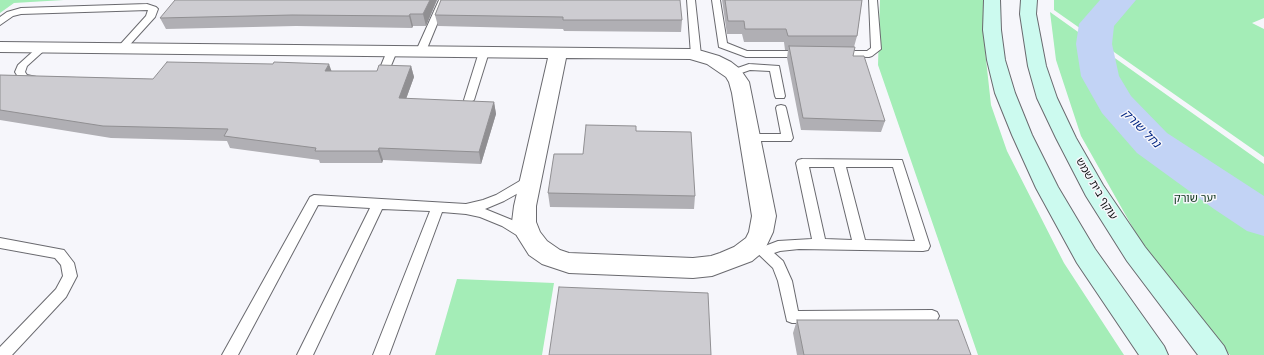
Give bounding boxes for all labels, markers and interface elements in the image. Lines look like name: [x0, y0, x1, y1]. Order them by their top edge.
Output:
water label: נחל שורק: [1119, 107, 1163, 151]
street label: עוקף בית שמש: [1072, 156, 1120, 222]
park label: יער שורק: [1174, 192, 1216, 206]

